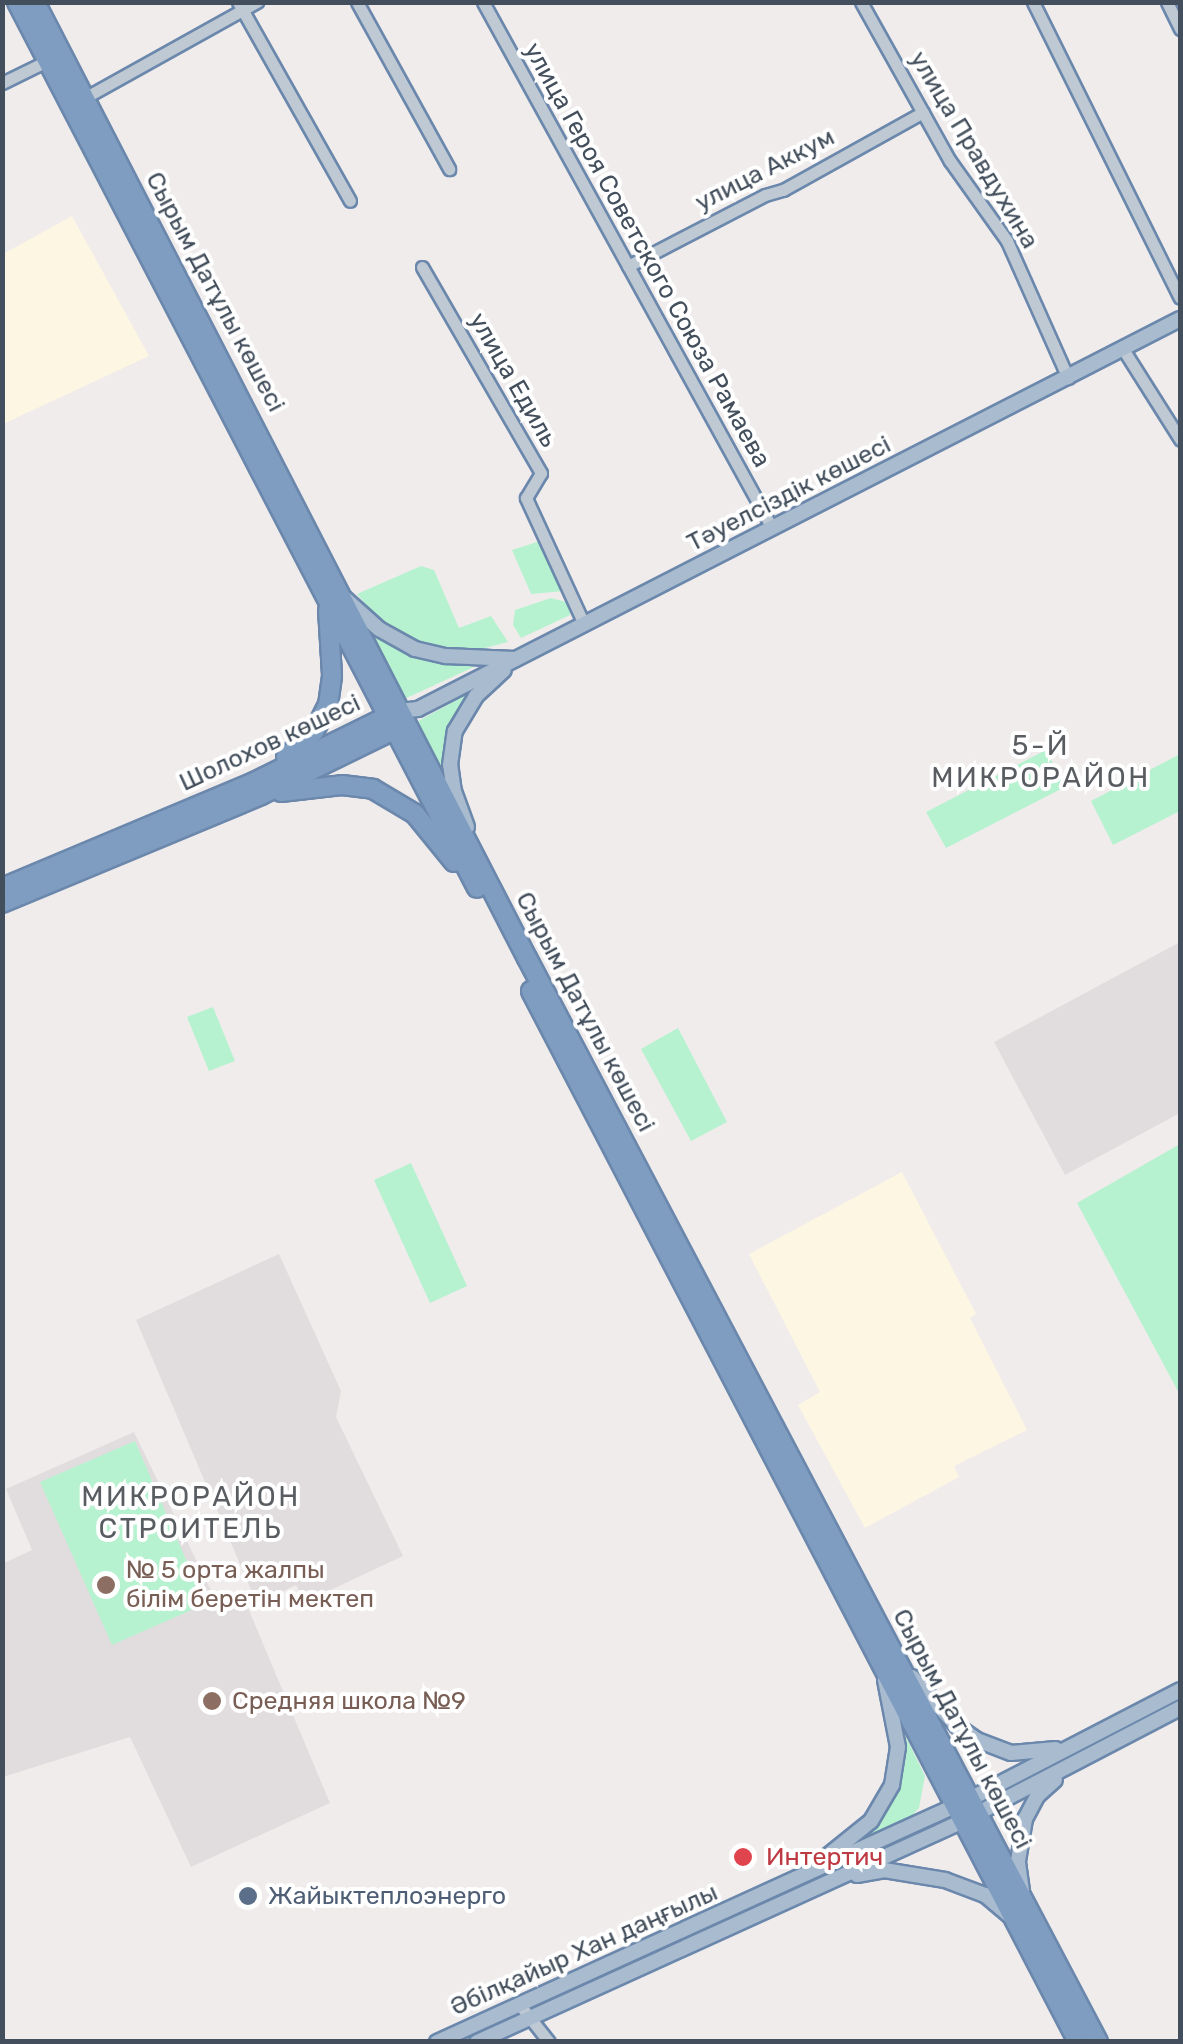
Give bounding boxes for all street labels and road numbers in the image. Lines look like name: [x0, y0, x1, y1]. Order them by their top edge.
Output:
street label: улица Героя Советского Союза Рамаева: [517, 37, 777, 473]
street label: улица Правдухина: [903, 46, 1045, 254]
street label: улица Аккум: [690, 122, 840, 218]
street label: Сырым Датұлы көшесі: [139, 167, 291, 417]
street label: улица Едиль: [462, 307, 564, 453]
street label: Тәуелсіздік көшесі: [682, 430, 896, 558]
street label: Шолохов көшесі: [175, 688, 365, 798]
street label: Сырым Датұлы көшесі: [509, 887, 661, 1137]
street label: Сырым Датұлы көшесі: [886, 1604, 1038, 1854]
street label: Әбілқайыр Хан даңғылы: [446, 1877, 722, 2023]

